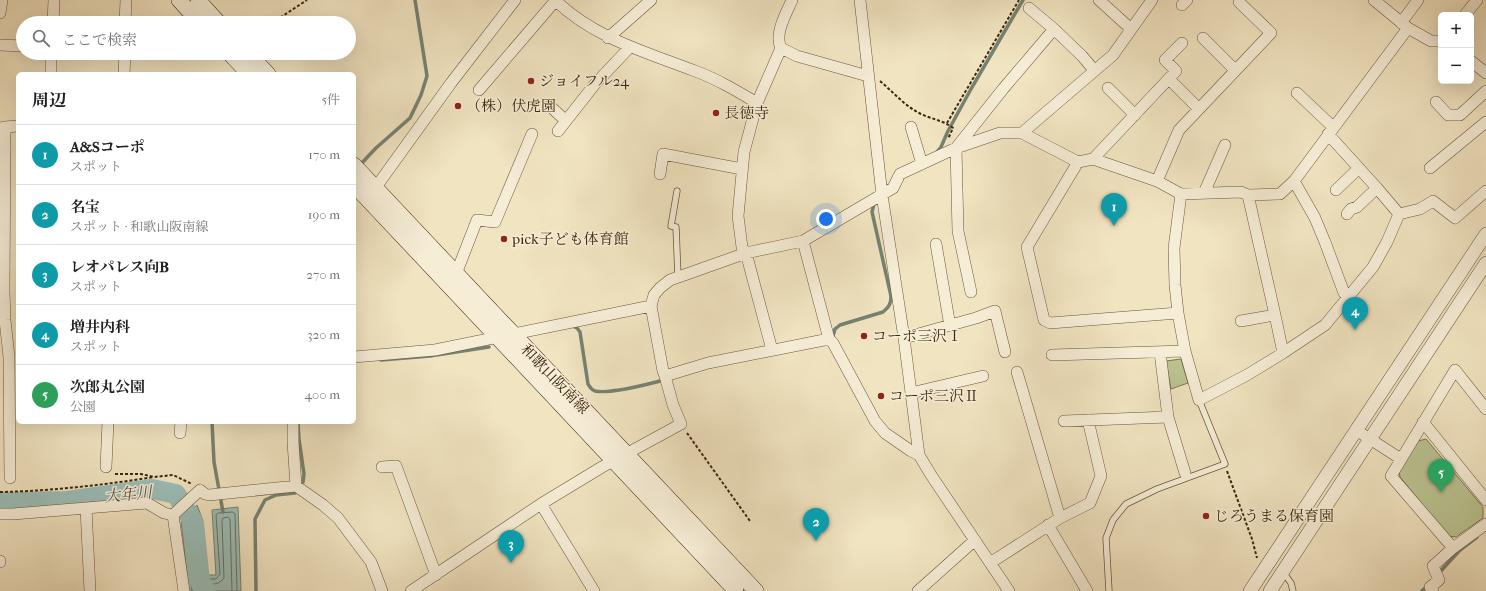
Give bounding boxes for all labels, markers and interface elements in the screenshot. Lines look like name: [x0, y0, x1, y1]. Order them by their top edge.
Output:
map controls: [1438, 12, 1474, 84]
button: +: [1438, 12, 1474, 48]
search box: [16, 16, 356, 60]
icon: search: [30, 27, 52, 49]
text: ここで検索: [62, 31, 137, 49]
button: −: [1438, 48, 1474, 84]
place label: ジョイフル24: [539, 72, 630, 90]
marker: ジョイフル24: [526, 76, 536, 86]
text: 周辺: [32, 90, 66, 110]
text: 5件: [321, 92, 340, 107]
place label: （株）伏虎園: [466, 97, 556, 115]
marker: （株）伏虎園: [453, 101, 463, 111]
place label: 長徳寺: [724, 104, 769, 122]
marker: 長徳寺: [711, 108, 721, 118]
text: A&Sコーポ: [70, 138, 145, 156]
text: 1: [43, 147, 47, 162]
text: 170 m: [308, 147, 340, 162]
text: スポット: [70, 159, 122, 174]
pin: 1: [1101, 193, 1127, 226]
text: 名宝: [70, 198, 100, 216]
text: 2: [42, 207, 48, 222]
text: 190 m: [308, 207, 340, 222]
your location: [816, 209, 836, 229]
text: スポット · 和歌山阪南線: [70, 219, 208, 234]
place label: pick子ども体育館: [511, 230, 629, 248]
marker: pick子ども体育館: [499, 234, 509, 244]
text: レオパレス向B: [70, 258, 169, 276]
text: 3: [42, 267, 48, 282]
text: 270 m: [306, 267, 340, 282]
text: スポット: [70, 279, 122, 294]
pin: 4: [1342, 297, 1368, 330]
text: 増井内科: [70, 318, 130, 336]
text: 4: [41, 327, 49, 342]
text: 320 m: [307, 327, 340, 342]
place label: コーポ三沢Ⅰ: [872, 327, 962, 345]
marker: コーポ三沢Ⅰ: [859, 331, 869, 341]
text: スポット: [70, 339, 122, 354]
street label: 和歌山阪南線: [517, 340, 593, 418]
text: 次郎丸公園: [70, 378, 145, 396]
text: 5: [42, 387, 48, 402]
text: 400 m: [304, 387, 340, 402]
place label: コーポ三沢Ⅱ: [889, 387, 979, 405]
marker: コーポ三沢Ⅱ: [876, 391, 886, 401]
text: 公園: [70, 399, 96, 414]
pin: 5: [1428, 459, 1454, 492]
water label: 大年川: [103, 482, 155, 506]
place label: じろうまる保育園: [1214, 507, 1334, 525]
pin: 2: [803, 508, 829, 541]
marker: じろうまる保育園: [1201, 511, 1211, 521]
pin: 3: [498, 530, 524, 563]

